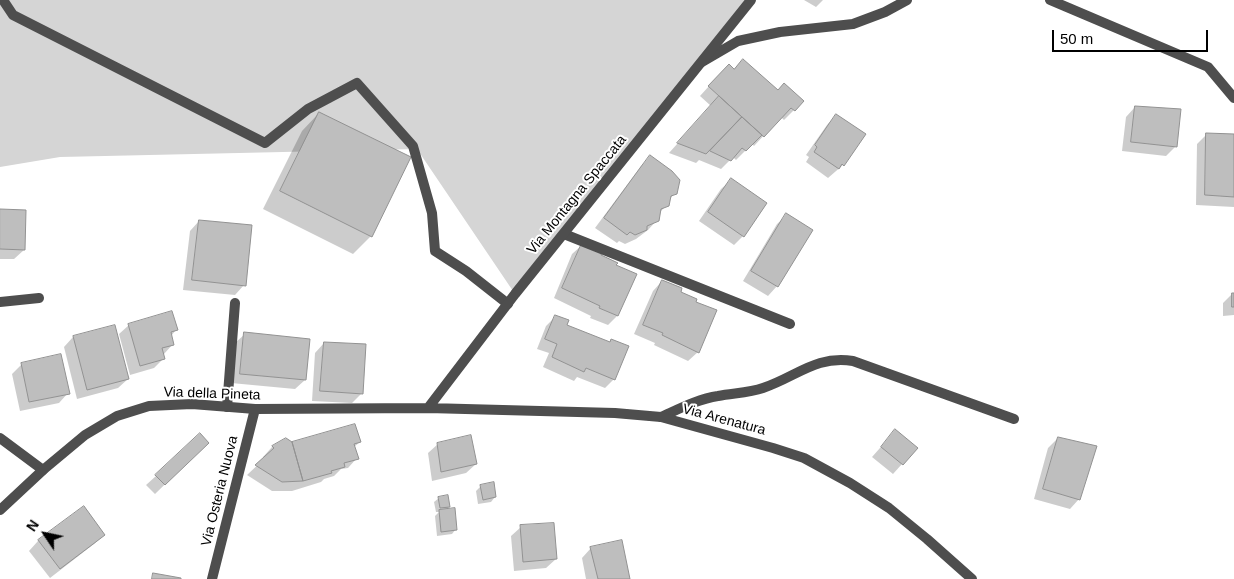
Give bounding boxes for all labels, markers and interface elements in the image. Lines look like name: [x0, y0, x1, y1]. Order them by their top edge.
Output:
scale bar: [1054, 20, 1210, 52]
text: 50 m: [1060, 30, 1093, 47]
street label: Via Montagna Spaccata: [524, 132, 630, 258]
street label: Via della Pineta: [163, 384, 261, 404]
street label: Via Arenatura: [681, 401, 767, 439]
street label: Via Osteria Nuova: [198, 434, 242, 548]
north arrow: [20, 509, 70, 559]
text: N: [23, 517, 42, 534]

